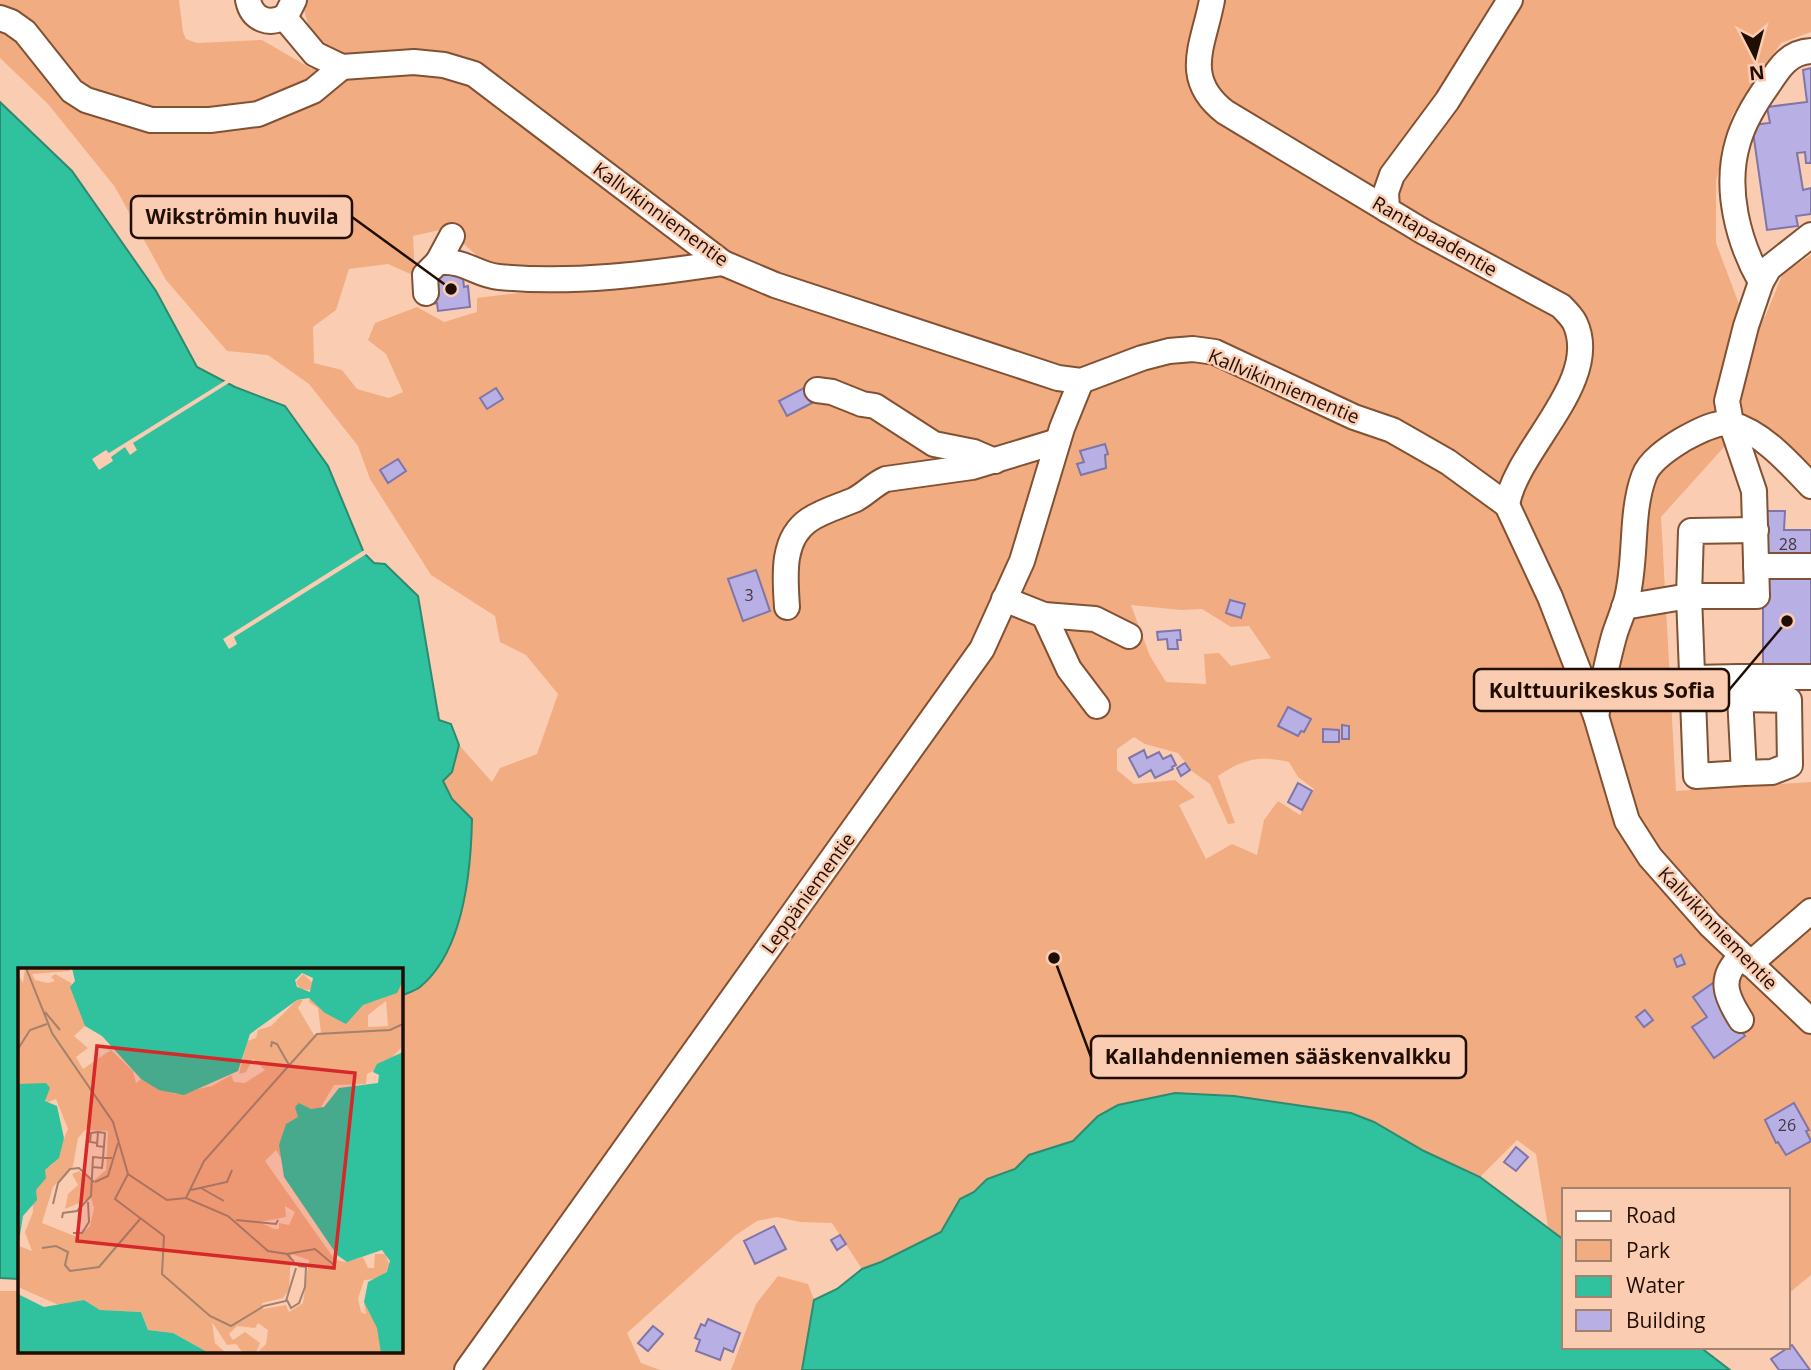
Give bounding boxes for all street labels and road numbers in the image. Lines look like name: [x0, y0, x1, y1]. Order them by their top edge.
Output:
street label: Kallvikinniementie: [588, 156, 734, 272]
street label: Rantapaadentie: [1368, 190, 1502, 282]
street label: Kallvikinniementie: [1204, 342, 1364, 430]
street label: Leppäniementie: [755, 827, 861, 959]
street label: Kallvikinniementie: [1652, 861, 1784, 995]

